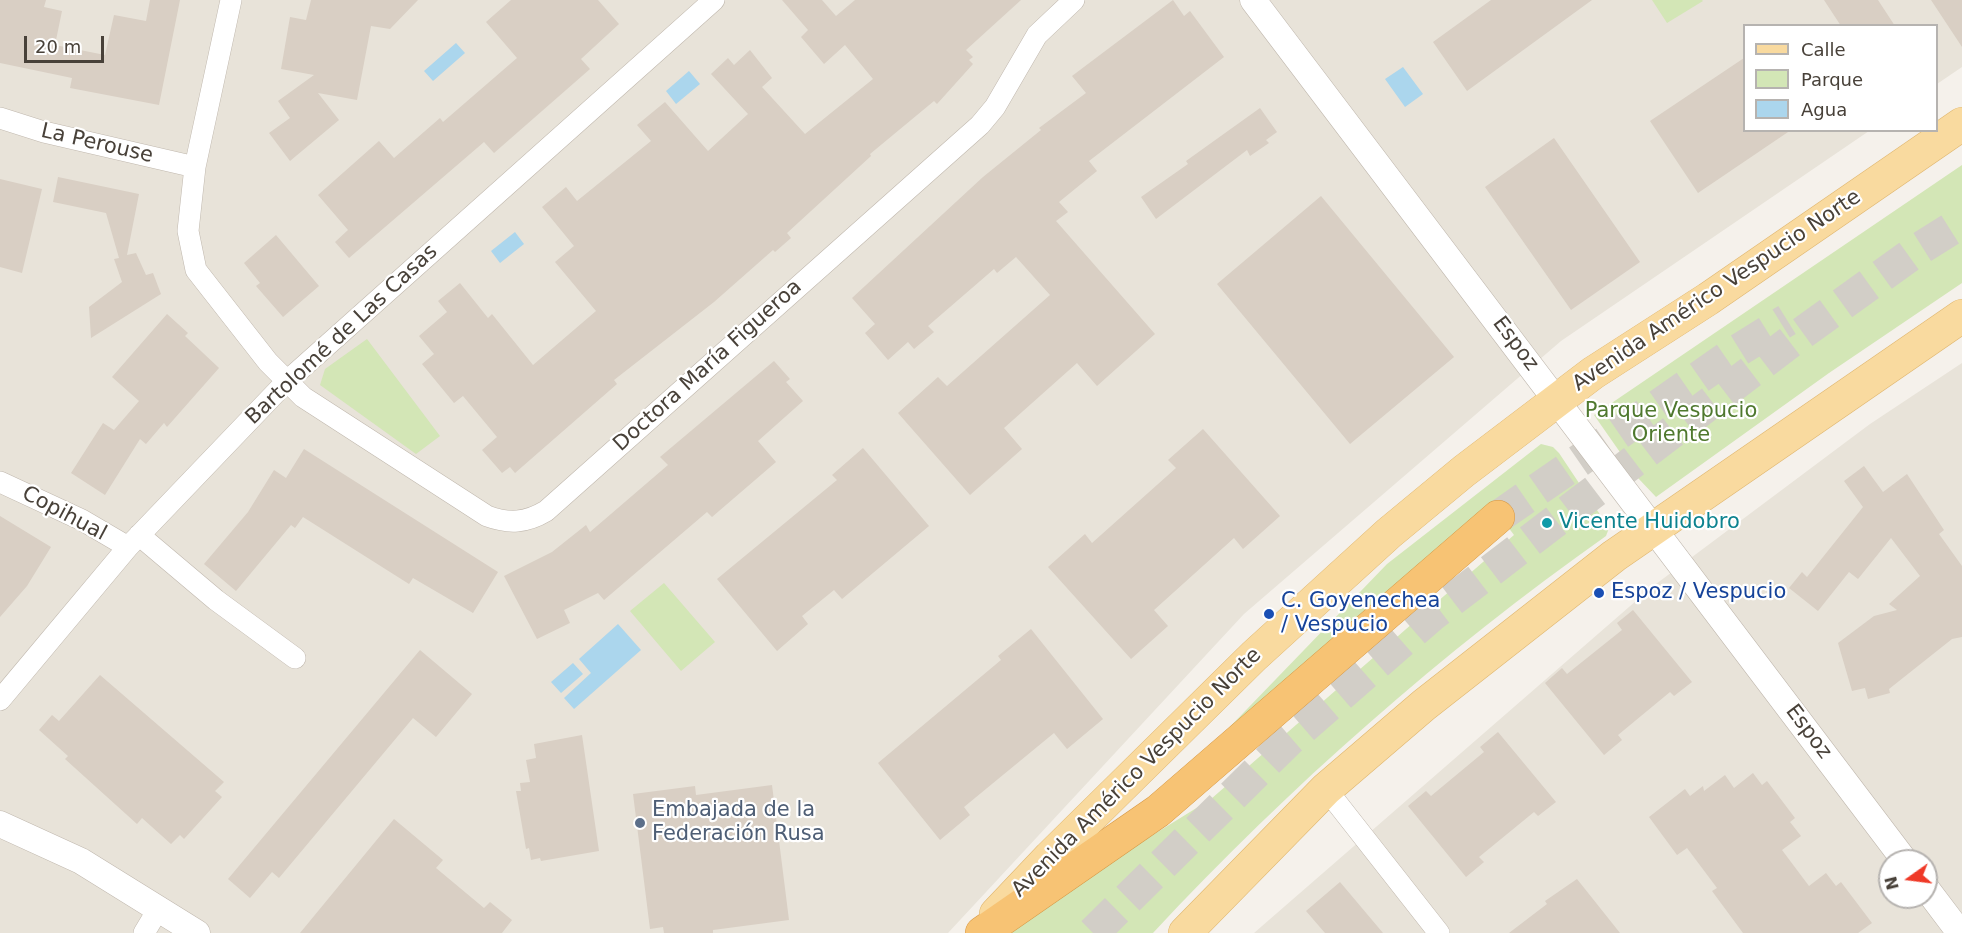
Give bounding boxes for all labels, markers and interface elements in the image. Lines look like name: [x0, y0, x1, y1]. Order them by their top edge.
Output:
scale bar: [27, 24, 106, 62]
legend: [1743, 24, 1938, 132]
text: 20 m: [35, 36, 81, 57]
text: Calle: [1801, 39, 1846, 60]
text: Parque: [1801, 69, 1863, 90]
text: Agua: [1801, 99, 1847, 120]
street label: La Perouse: [38, 119, 156, 169]
street label: Avenida Américo Vespucio Norte: [1568, 185, 1866, 397]
street label: Bartolomé de Las Casas: [241, 239, 443, 431]
street label: Doctora María Figueroa: [609, 275, 807, 457]
street label: Espoz: [1486, 312, 1544, 376]
park label: Parque Vespucio Oriente: [1585, 399, 1757, 449]
street label: Copihual: [17, 481, 111, 547]
place label: Vicente Huidobro: [1559, 510, 1740, 536]
marker: Vicente Huidobro: [1540, 516, 1554, 530]
place label: Espoz / Vespucio: [1611, 580, 1786, 606]
marker: Espoz / Vespucio: [1592, 586, 1606, 600]
place label: C. Goyenechea / Vespucio: [1281, 589, 1440, 639]
marker: C. Goyenechea / Vespucio: [1262, 607, 1276, 621]
street label: Avenida Américo Vespucio Norte: [1007, 643, 1267, 903]
street label: Espoz: [1779, 700, 1837, 764]
place label: Embajada de la Federación Rusa: [652, 798, 825, 848]
marker: Embajada de la Federación Rusa: [633, 816, 647, 830]
north arrow: [1878, 849, 1938, 909]
text: N: [1881, 874, 1903, 892]

